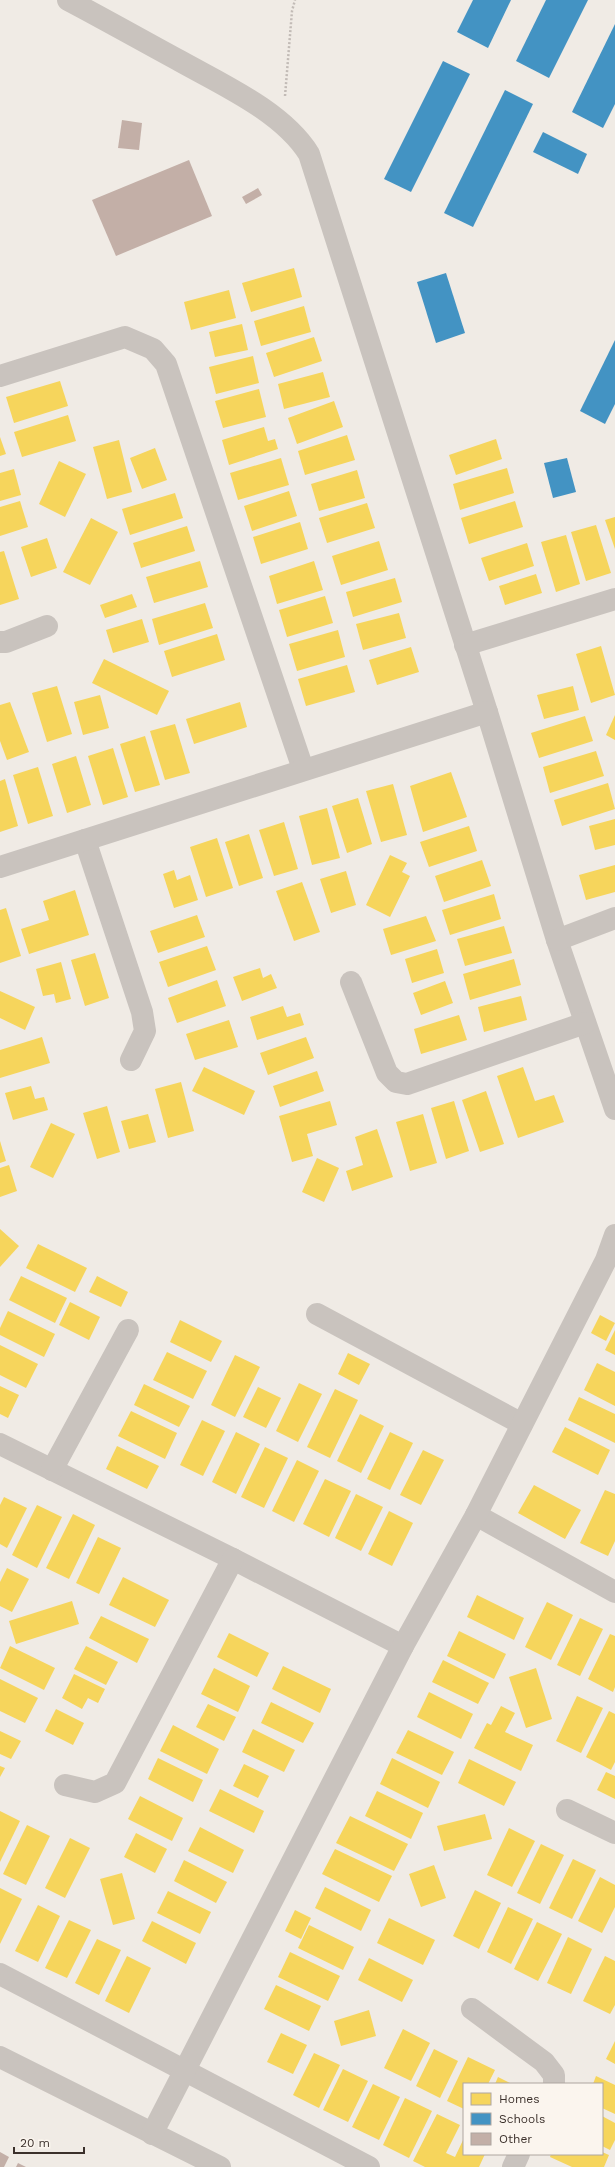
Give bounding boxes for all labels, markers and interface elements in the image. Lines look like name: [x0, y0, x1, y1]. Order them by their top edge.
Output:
legend: [463, 2083, 603, 2155]
text: Homes: [499, 2092, 540, 2106]
text: Schools: [499, 2112, 545, 2126]
scale bar: [14, 2129, 84, 2155]
text: Other: [499, 2132, 532, 2146]
text: 20 m: [20, 2136, 50, 2150]

